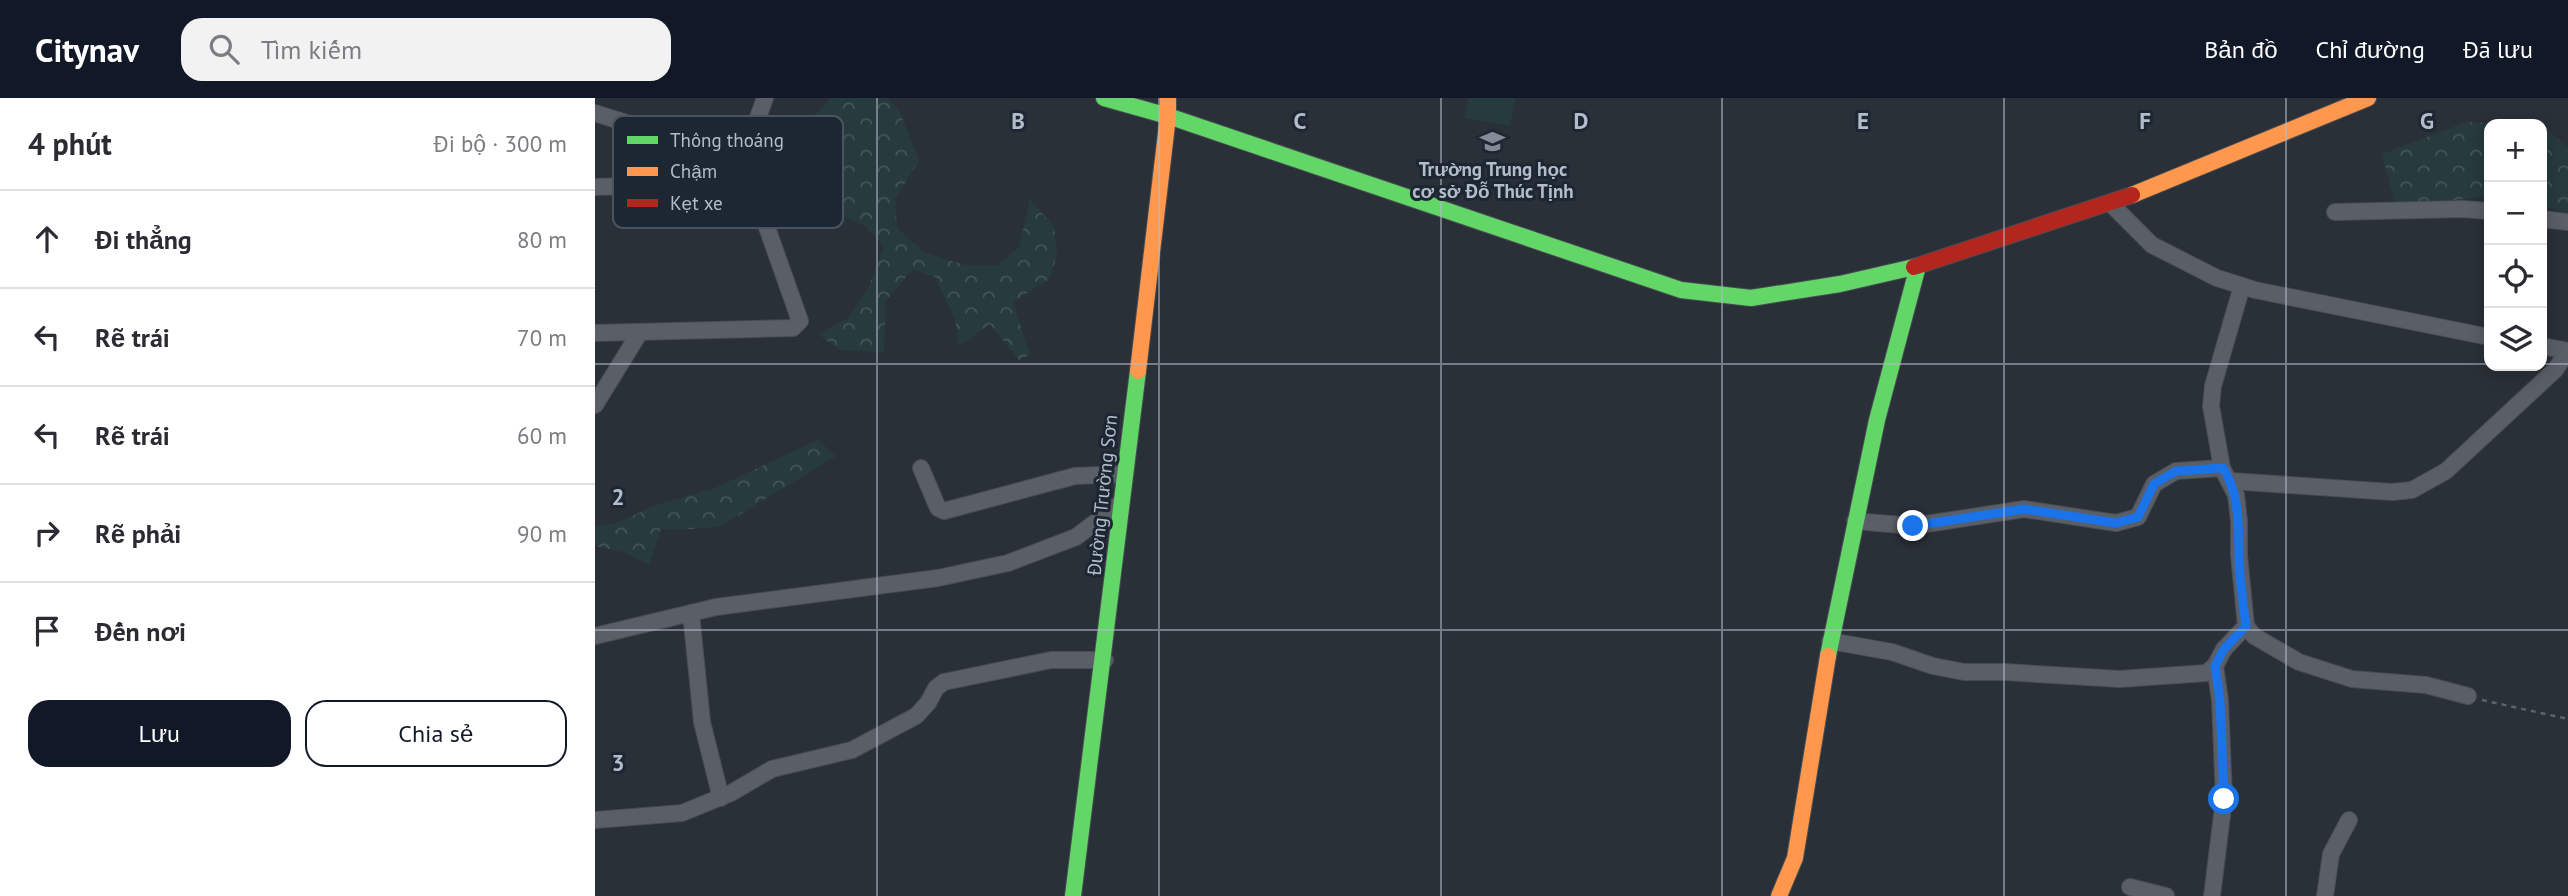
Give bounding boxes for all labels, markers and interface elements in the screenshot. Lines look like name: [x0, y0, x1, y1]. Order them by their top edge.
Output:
search box: [181, 18, 671, 81]
text: Citynav: [35, 28, 139, 71]
icon: search: [205, 30, 243, 68]
text: Tìm kiếm: [261, 33, 362, 66]
text: Bản đồ: [2204, 34, 2278, 65]
text: Chỉ đường: [2316, 34, 2425, 65]
text: Đã lưu: [2463, 34, 2533, 65]
text: B: [1011, 106, 1025, 135]
text: C: [1294, 106, 1307, 135]
text: D: [1574, 106, 1588, 135]
text: E: [1857, 106, 1869, 135]
text: F: [2139, 106, 2151, 135]
text: G: [2420, 106, 2434, 135]
legend: [613, 116, 843, 228]
map controls: [2484, 119, 2547, 371]
button: +: [2484, 119, 2547, 182]
text: 4 phút: [28, 124, 112, 163]
school or university icon: Trường Trung học cơ sở Đỗ Thúc Tịnh: [1479, 127, 1507, 155]
text: Thông thoáng: [670, 128, 784, 152]
text: Đi bộ · 300 m: [434, 129, 567, 158]
place label: Trường Trung học cơ sở Đỗ Thúc Tịnh: [1412, 157, 1574, 203]
text: Chậm: [670, 159, 717, 183]
button: −: [2484, 182, 2547, 245]
text: Kẹt xe: [670, 191, 723, 215]
icon: ahead: [28, 220, 66, 258]
text: Đi thẳng: [95, 223, 192, 256]
text: 80 m: [517, 225, 567, 254]
button: locate: [2484, 245, 2547, 308]
button: layers: [2484, 308, 2547, 371]
icon: left: [28, 318, 66, 356]
text: Rẽ trái: [95, 321, 170, 354]
text: 70 m: [517, 323, 567, 352]
street label: Đường Trường Sơn: [1082, 413, 1122, 578]
icon: left: [28, 416, 66, 454]
text: Rẽ trái: [95, 419, 170, 452]
text: 60 m: [517, 421, 567, 450]
text: 2: [611, 482, 625, 511]
route end: [1897, 510, 1928, 541]
icon: right: [28, 514, 66, 552]
text: Rẽ phải: [95, 517, 181, 550]
text: 90 m: [517, 519, 567, 548]
icon: arrive: [28, 612, 66, 650]
text: Đến nơi: [95, 615, 186, 648]
button: Lưu: [28, 700, 291, 767]
button: Chia sẻ: [305, 700, 567, 767]
text: 3: [611, 748, 625, 777]
route start: [2208, 783, 2239, 814]

